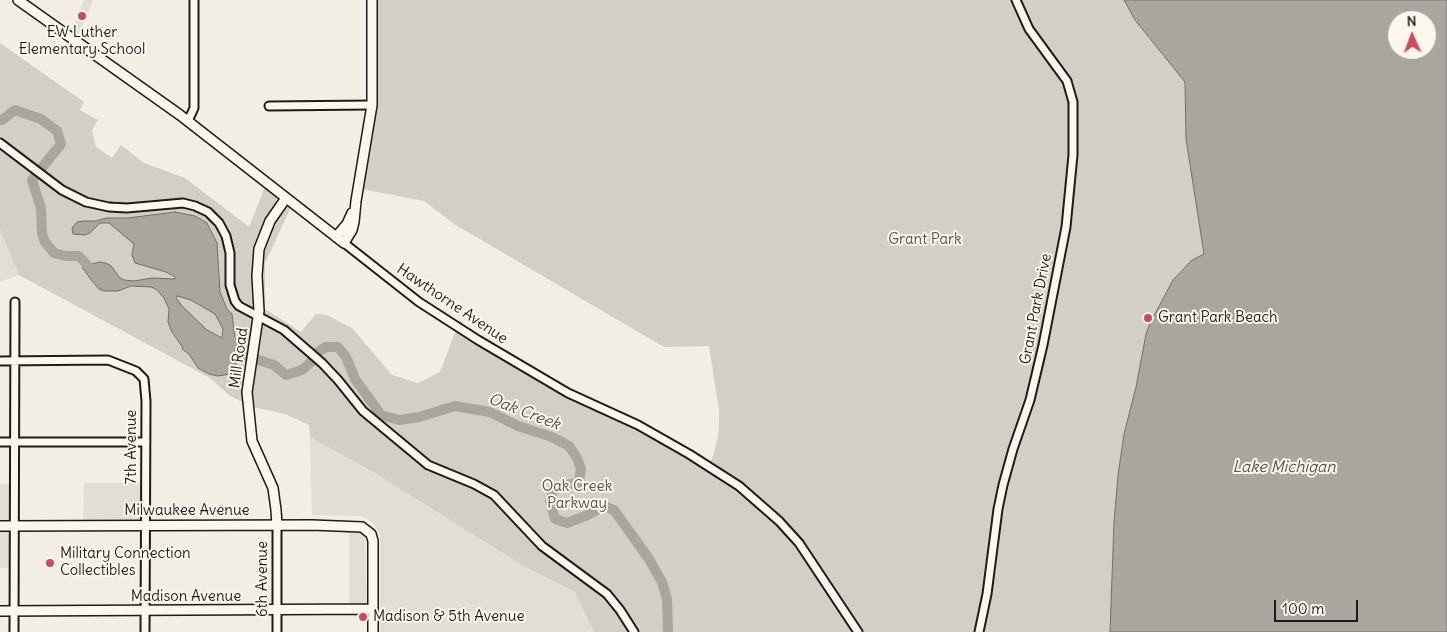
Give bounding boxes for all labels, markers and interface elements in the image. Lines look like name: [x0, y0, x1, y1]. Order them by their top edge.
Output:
marker: EW Luther Elementary School: [76, 10, 88, 22]
north arrow: [1387, 10, 1437, 60]
text: N: [1406, 12, 1417, 30]
place label: EW Luther Elementary School: [19, 24, 145, 59]
park label: Grant Park: [888, 231, 962, 249]
street label: Grant Park Drive: [1016, 252, 1056, 366]
street label: Hawthorne Avenue: [393, 260, 511, 348]
place label: Grant Park Beach: [1158, 309, 1278, 327]
marker: Grant Park Beach: [1142, 312, 1154, 324]
street label: Mill Road: [226, 327, 252, 389]
water label: Oak Creek: [485, 390, 563, 434]
street label: 7th Avenue: [123, 410, 141, 484]
water label: Lake Michigan: [1233, 457, 1335, 477]
park label: Oak Creek Parkway: [542, 478, 612, 513]
street label: Milwaukee Avenue: [124, 502, 250, 520]
street label: 6th Avenue: [254, 541, 272, 617]
place label: Military Connection Collectibles: [60, 545, 191, 580]
marker: Military Connection Collectibles: [44, 557, 56, 569]
street label: Madison Avenue: [131, 588, 241, 606]
scale bar: [1277, 590, 1361, 622]
text: 100 m: [1282, 599, 1324, 618]
place label: Madison & 5th Avenue: [373, 608, 524, 626]
marker: Madison & 5th Avenue: [357, 611, 369, 623]

